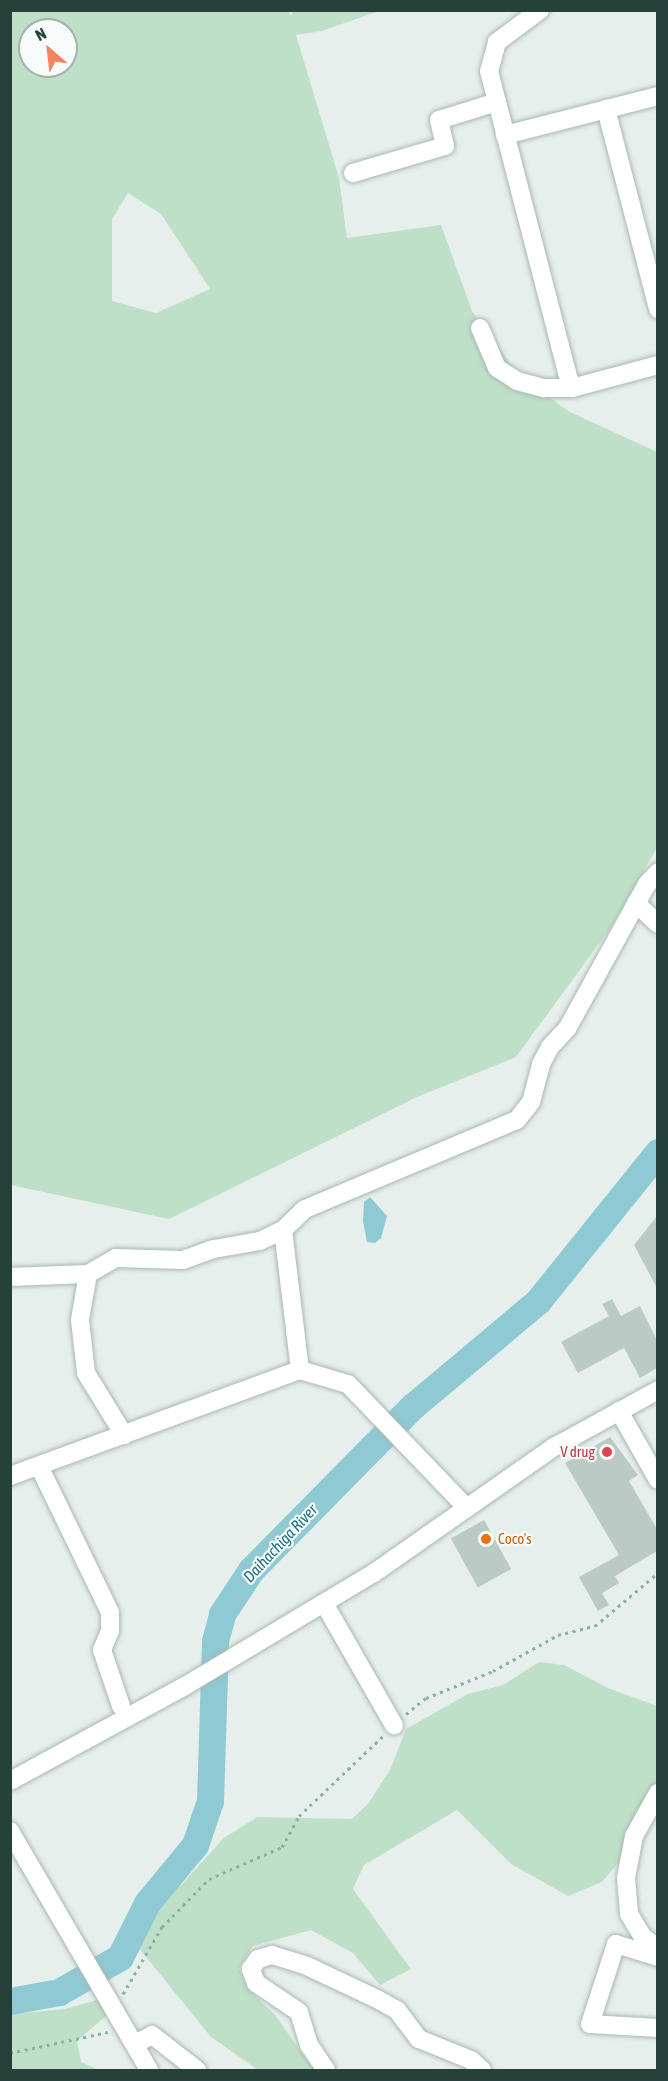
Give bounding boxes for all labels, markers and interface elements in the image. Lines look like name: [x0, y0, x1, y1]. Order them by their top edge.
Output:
north arrow: [18, 18, 78, 78]
text: N: [32, 24, 49, 44]
place label: V drug: [560, 1443, 595, 1461]
marker: V drug: [600, 1445, 614, 1459]
water label: Daihachiga River: [239, 1500, 321, 1586]
place label: Coco's: [498, 1530, 532, 1548]
marker: Coco's: [479, 1532, 493, 1546]

